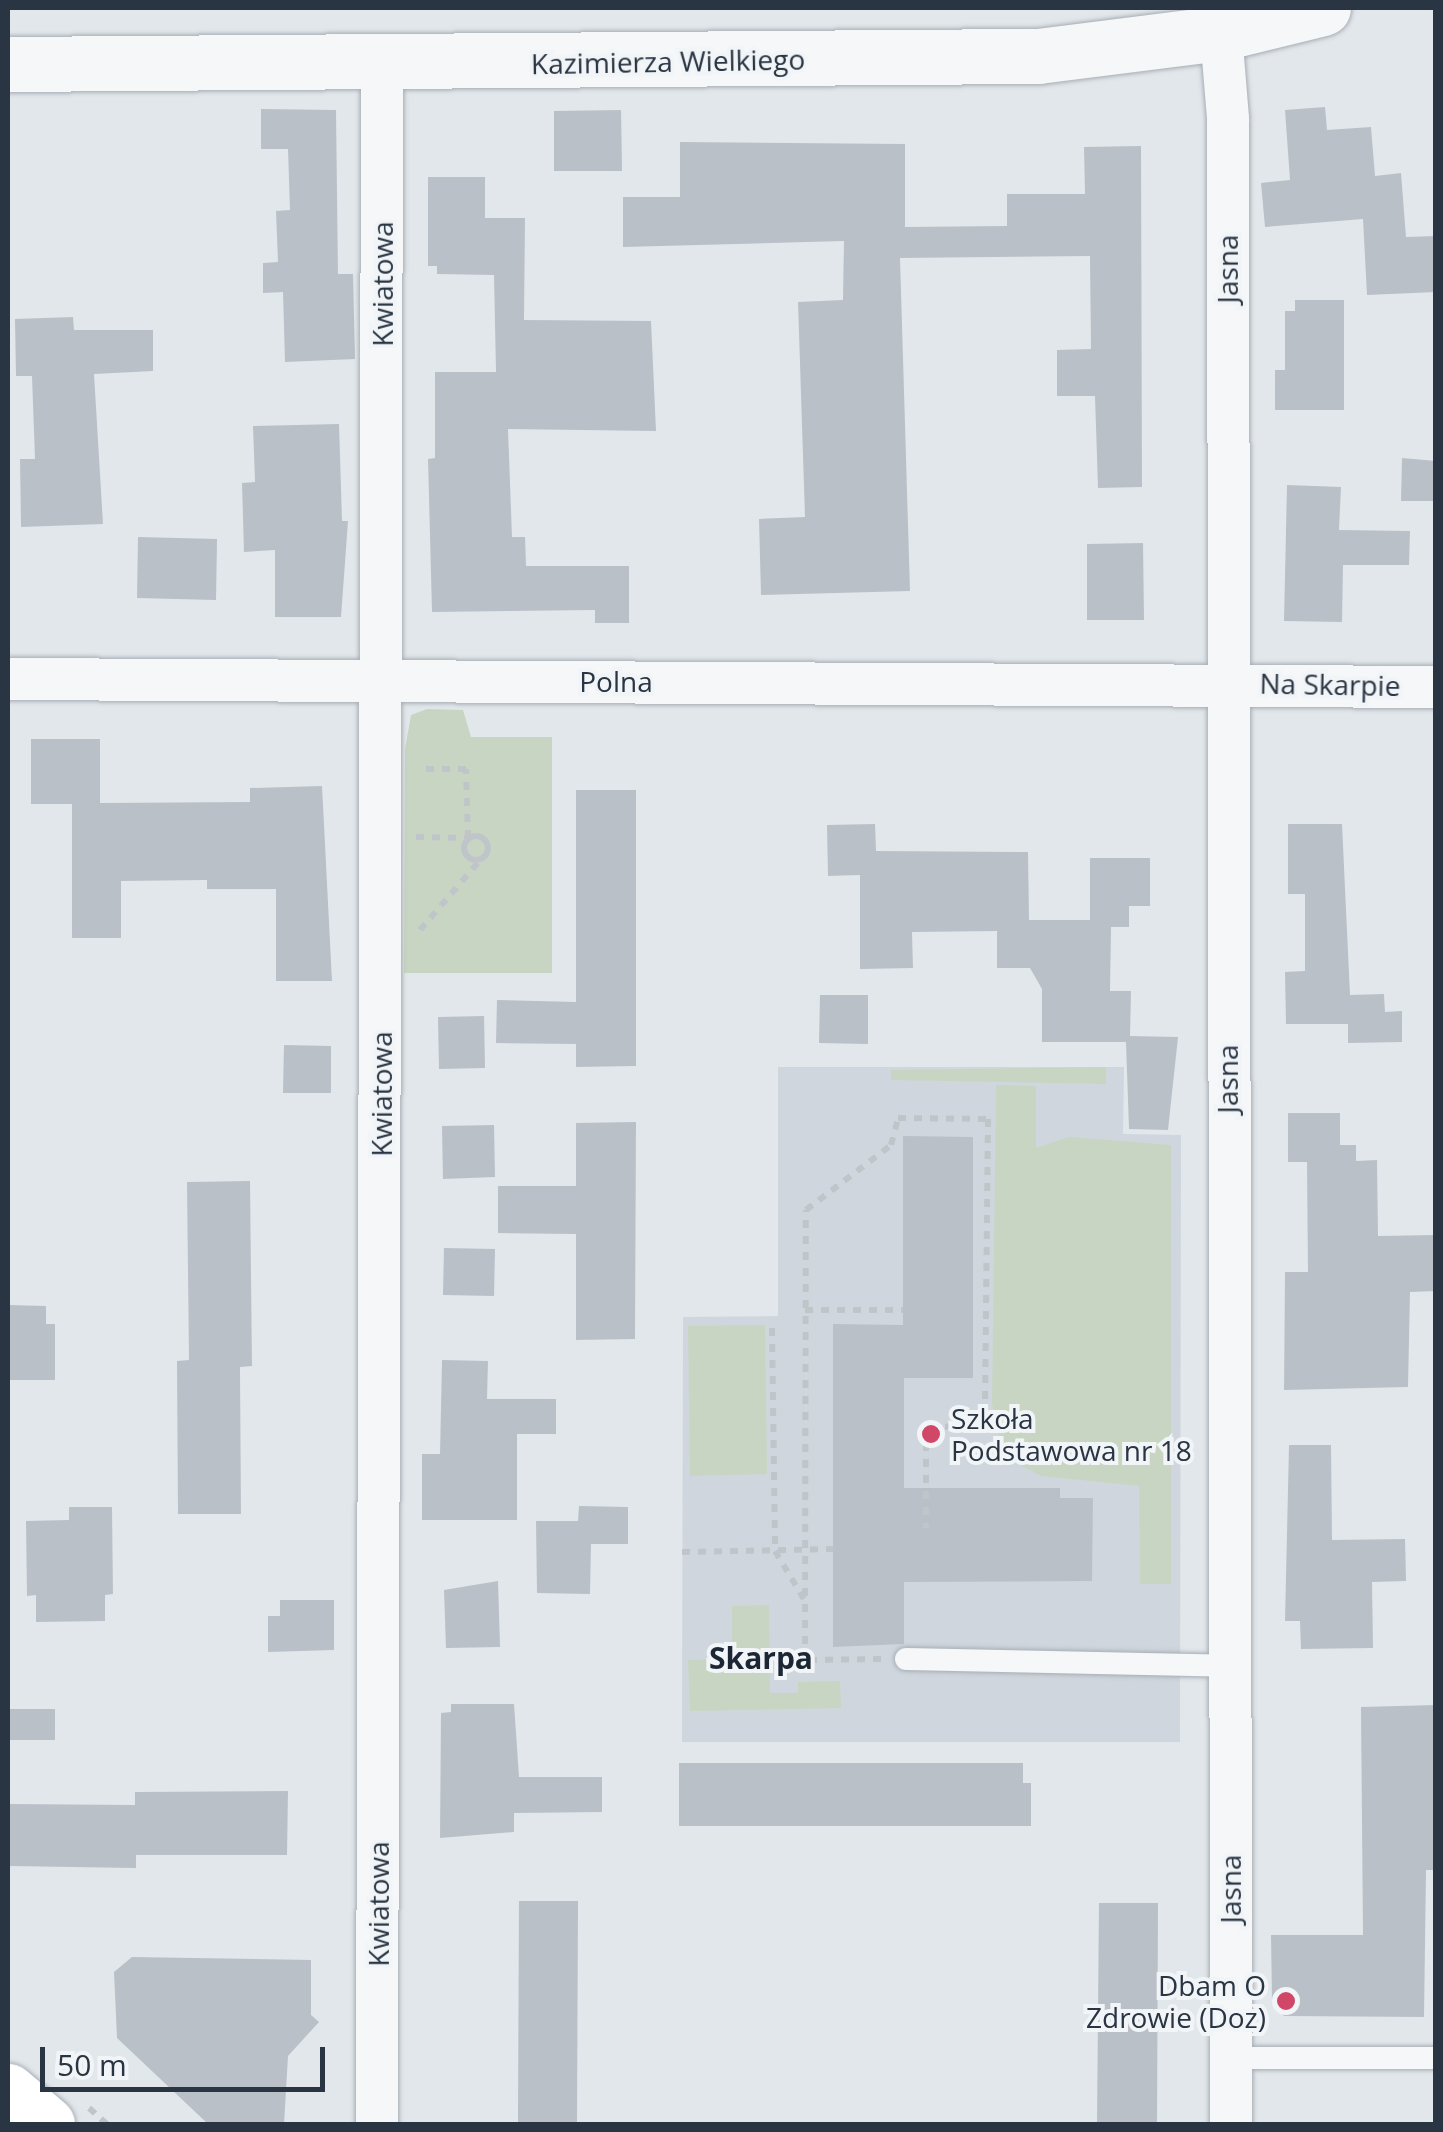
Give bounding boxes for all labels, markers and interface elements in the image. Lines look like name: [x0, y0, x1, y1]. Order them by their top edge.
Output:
street label: Kazimierza Wielkiego: [531, 42, 805, 80]
street label: Kwiatowa: [365, 221, 399, 347]
street label: Jasna: [1210, 234, 1244, 304]
street label: Polna: [579, 664, 653, 698]
street label: Na Skarpie: [1259, 666, 1401, 702]
street label: Kwiatowa: [364, 1031, 398, 1157]
street label: Jasna: [1210, 1044, 1244, 1114]
place label: Szkoła Podstawowa nr 18: [951, 1401, 1192, 1467]
marker: Szkoła Podstawowa nr 18: [920, 1423, 942, 1445]
district label: Skarpa: [709, 1640, 813, 1676]
street label: Kwiatowa: [361, 1841, 395, 1967]
street label: Jasna: [1213, 1854, 1247, 1924]
place label: Dbam O Zdrowie (Doz): [1086, 1968, 1266, 2034]
marker: Dbam O Zdrowie (Doz): [1275, 1990, 1297, 2012]
scale bar: [45, 2027, 330, 2089]
text: 50 m: [57, 2044, 127, 2085]

